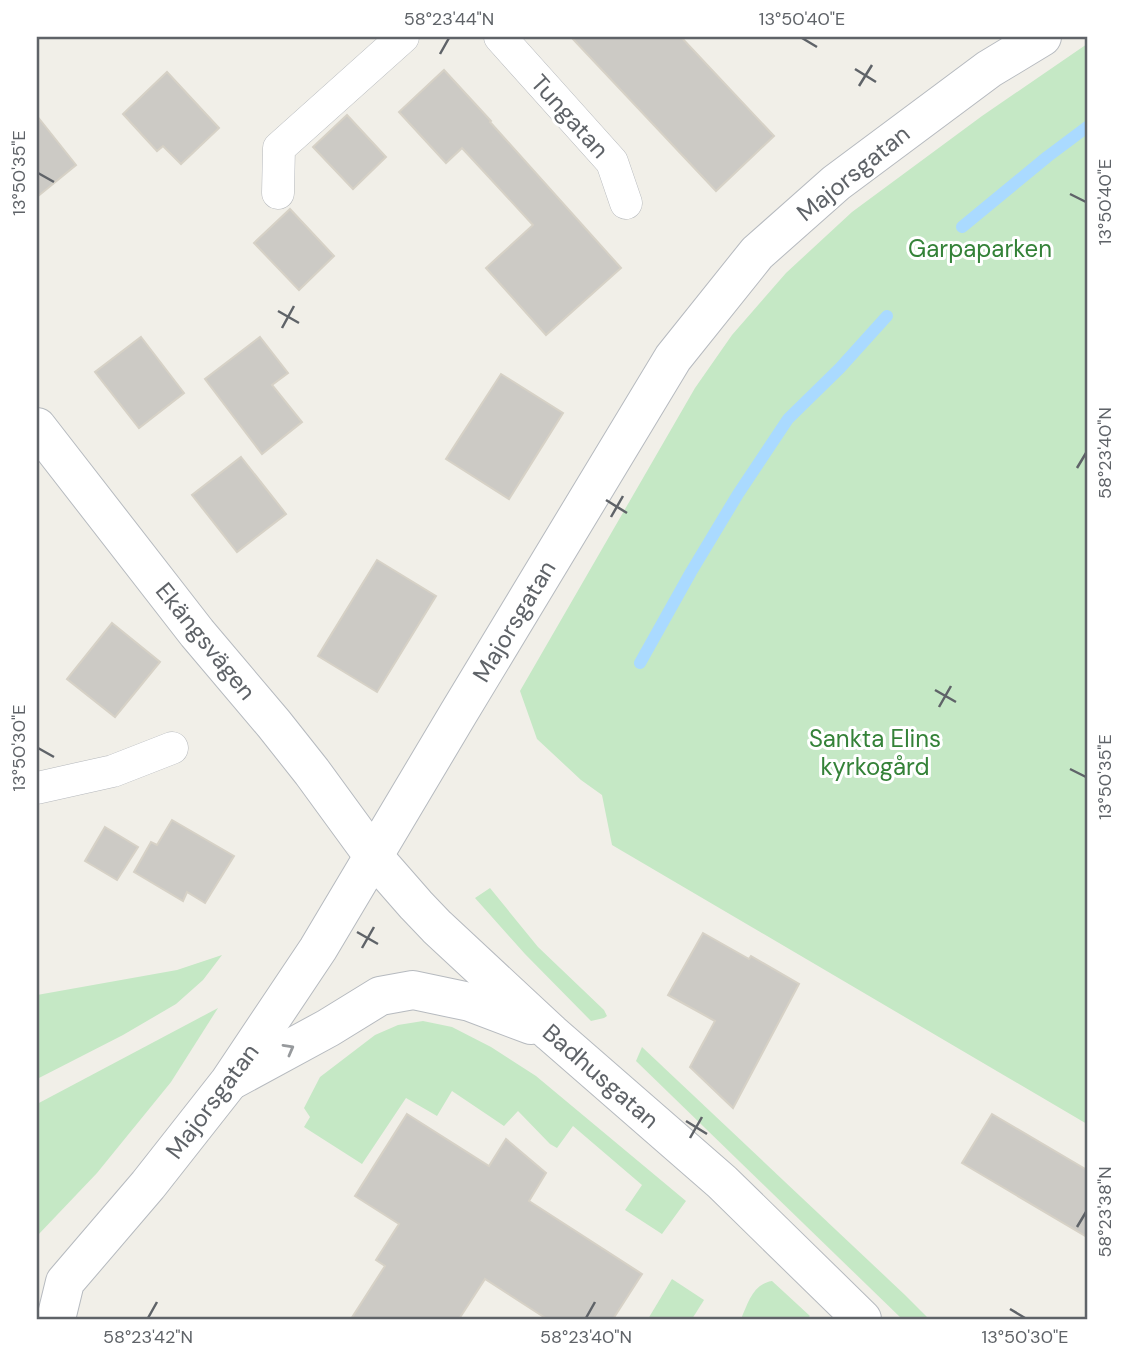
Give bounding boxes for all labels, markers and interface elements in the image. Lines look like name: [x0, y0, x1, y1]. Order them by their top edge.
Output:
text: 58°23'44"N: [404, 7, 494, 31]
text: 13°50'40"E: [759, 7, 845, 31]
street label: Tungatan: [524, 68, 616, 164]
street label: Majorsgatan: [790, 118, 916, 228]
text: 13°50'35"E: [7, 130, 31, 216]
text: 13°50'40"E: [1093, 159, 1117, 245]
park label: Garpaparken: [908, 233, 1052, 264]
text: 58°23'40"N: [1093, 407, 1117, 499]
street label: Majorsgatan: [466, 554, 562, 688]
street label: Ekängsvägen: [149, 576, 263, 706]
text: 13°50'30"E: [7, 705, 31, 791]
park label: Sankta Elins kyrkogård: [809, 723, 941, 782]
text: 13°50'35"E: [1093, 734, 1117, 820]
street label: Badhusgatan: [536, 1017, 666, 1135]
street label: Majorsgatan: [159, 1037, 265, 1165]
one-way arrow: [282, 1044, 294, 1058]
text: 58°23'38"N: [1093, 1166, 1117, 1258]
text: 58°23'42"N: [103, 1325, 193, 1349]
text: 58°23'40"N: [540, 1325, 632, 1349]
text: 13°50'30"E: [982, 1325, 1068, 1349]

